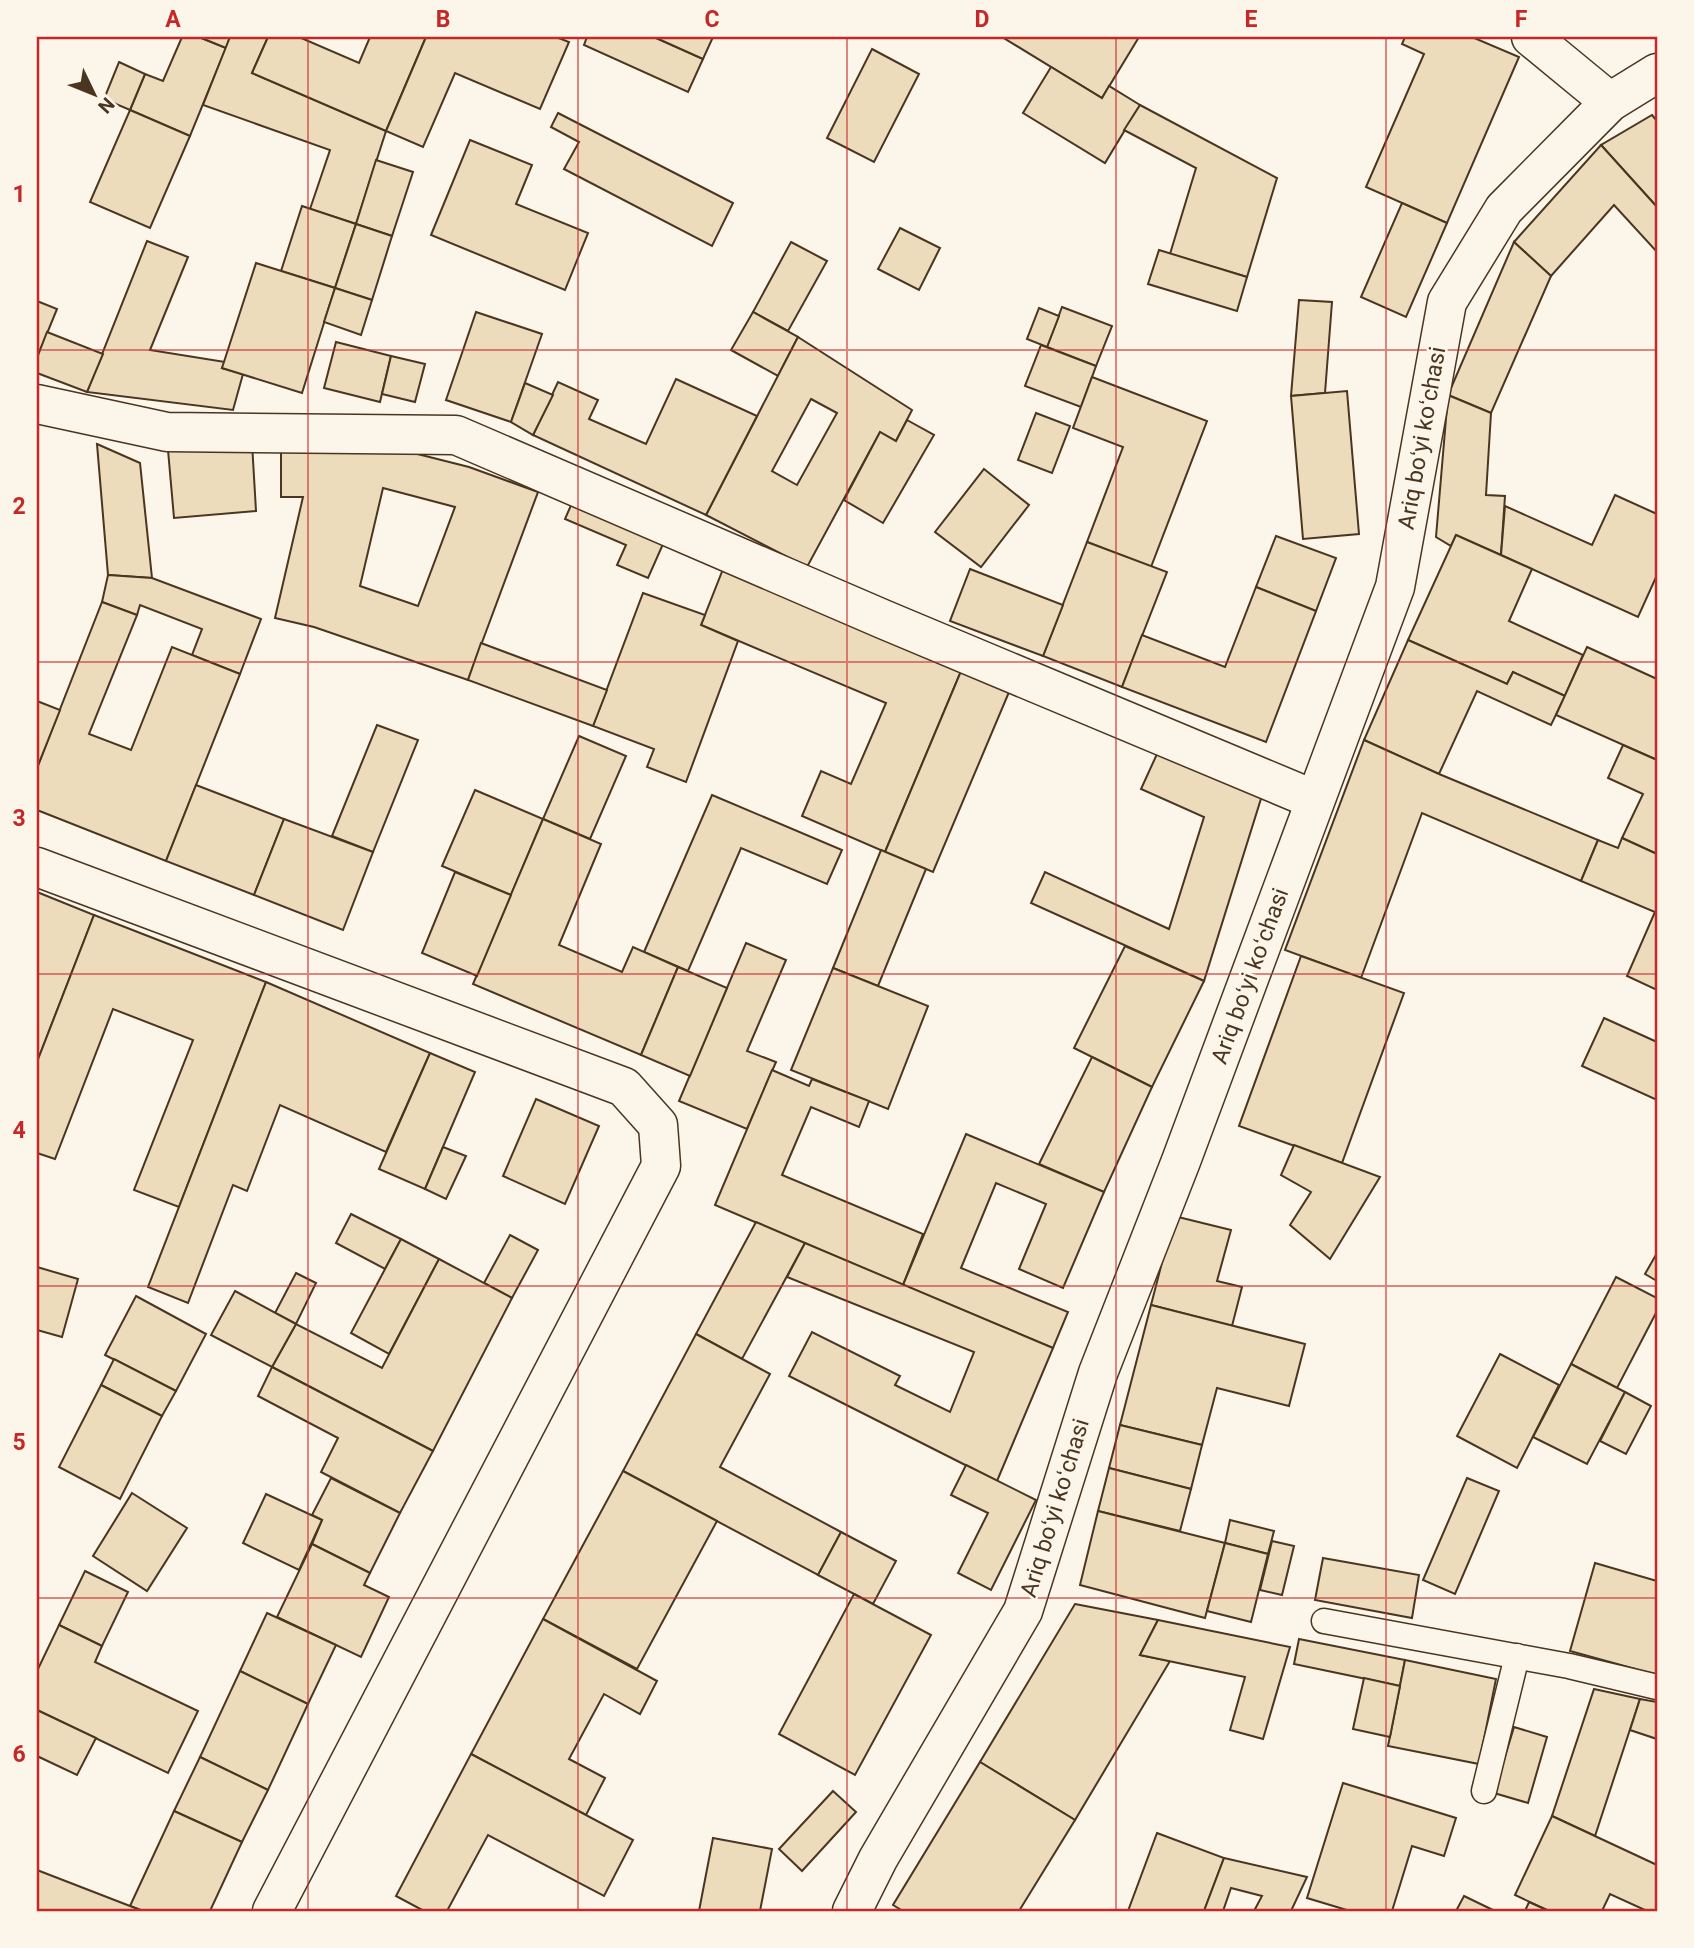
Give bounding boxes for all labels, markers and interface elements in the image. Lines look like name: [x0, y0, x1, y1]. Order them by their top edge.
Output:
text: A: [165, 6, 181, 33]
text: B: [436, 6, 450, 33]
text: C: [704, 6, 720, 33]
text: D: [975, 6, 989, 33]
text: E: [1245, 6, 1258, 33]
text: F: [1515, 6, 1528, 33]
north arrow: [60, 60, 130, 130]
text: N: [93, 93, 119, 118]
text: 1: [12, 181, 26, 208]
street label: Ariq boʻyi koʻchasi: [1393, 345, 1451, 531]
text: 2: [12, 493, 26, 520]
text: 3: [12, 805, 26, 832]
street label: Ariq boʻyi koʻchasi: [1206, 884, 1294, 1068]
text: 4: [12, 1117, 26, 1144]
street label: Ariq boʻyi koʻchasi: [1015, 1416, 1095, 1600]
text: 5: [12, 1429, 26, 1456]
text: 6: [12, 1741, 26, 1768]

